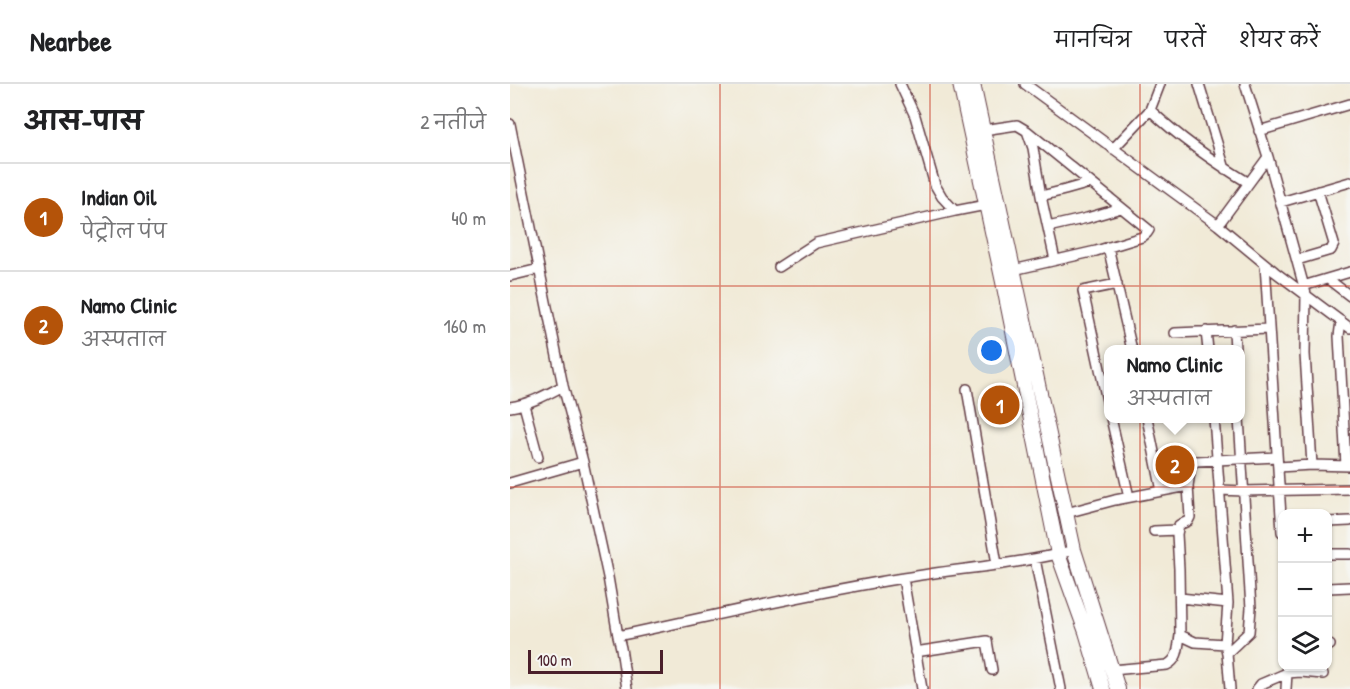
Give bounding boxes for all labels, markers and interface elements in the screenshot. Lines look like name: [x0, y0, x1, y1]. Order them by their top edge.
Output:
text: Nearbee: [30, 22, 112, 60]
text: मानचित्र: [1055, 25, 1132, 54]
text: परतें: [1165, 25, 1206, 54]
text: शेयर करें: [1239, 25, 1320, 54]
text: आस-पास: [24, 103, 143, 138]
text: 2 नतीजे: [420, 108, 486, 135]
text: Indian Oil: [81, 182, 156, 212]
text: 1: [40, 204, 47, 231]
text: 40 m: [451, 204, 486, 231]
text: पेट्रोल पंप: [81, 217, 167, 244]
text: Namo Clinic: [81, 290, 176, 320]
text: 2: [39, 312, 48, 339]
text: 160 m: [444, 312, 486, 339]
text: अस्पताल: [81, 325, 166, 352]
your location: [977, 336, 1006, 365]
popup: [1104, 345, 1245, 423]
text: Namo Clinic: [1127, 349, 1222, 379]
pin: 1: [980, 382, 1020, 428]
text: अस्पताल: [1127, 384, 1212, 411]
pin: 2: [1156, 442, 1194, 488]
map controls: [1278, 509, 1332, 671]
button: +: [1278, 509, 1332, 563]
button: −: [1278, 563, 1332, 617]
button: layers: [1278, 617, 1332, 671]
scale bar: [528, 647, 663, 674]
text: 100 m: [537, 649, 572, 671]

